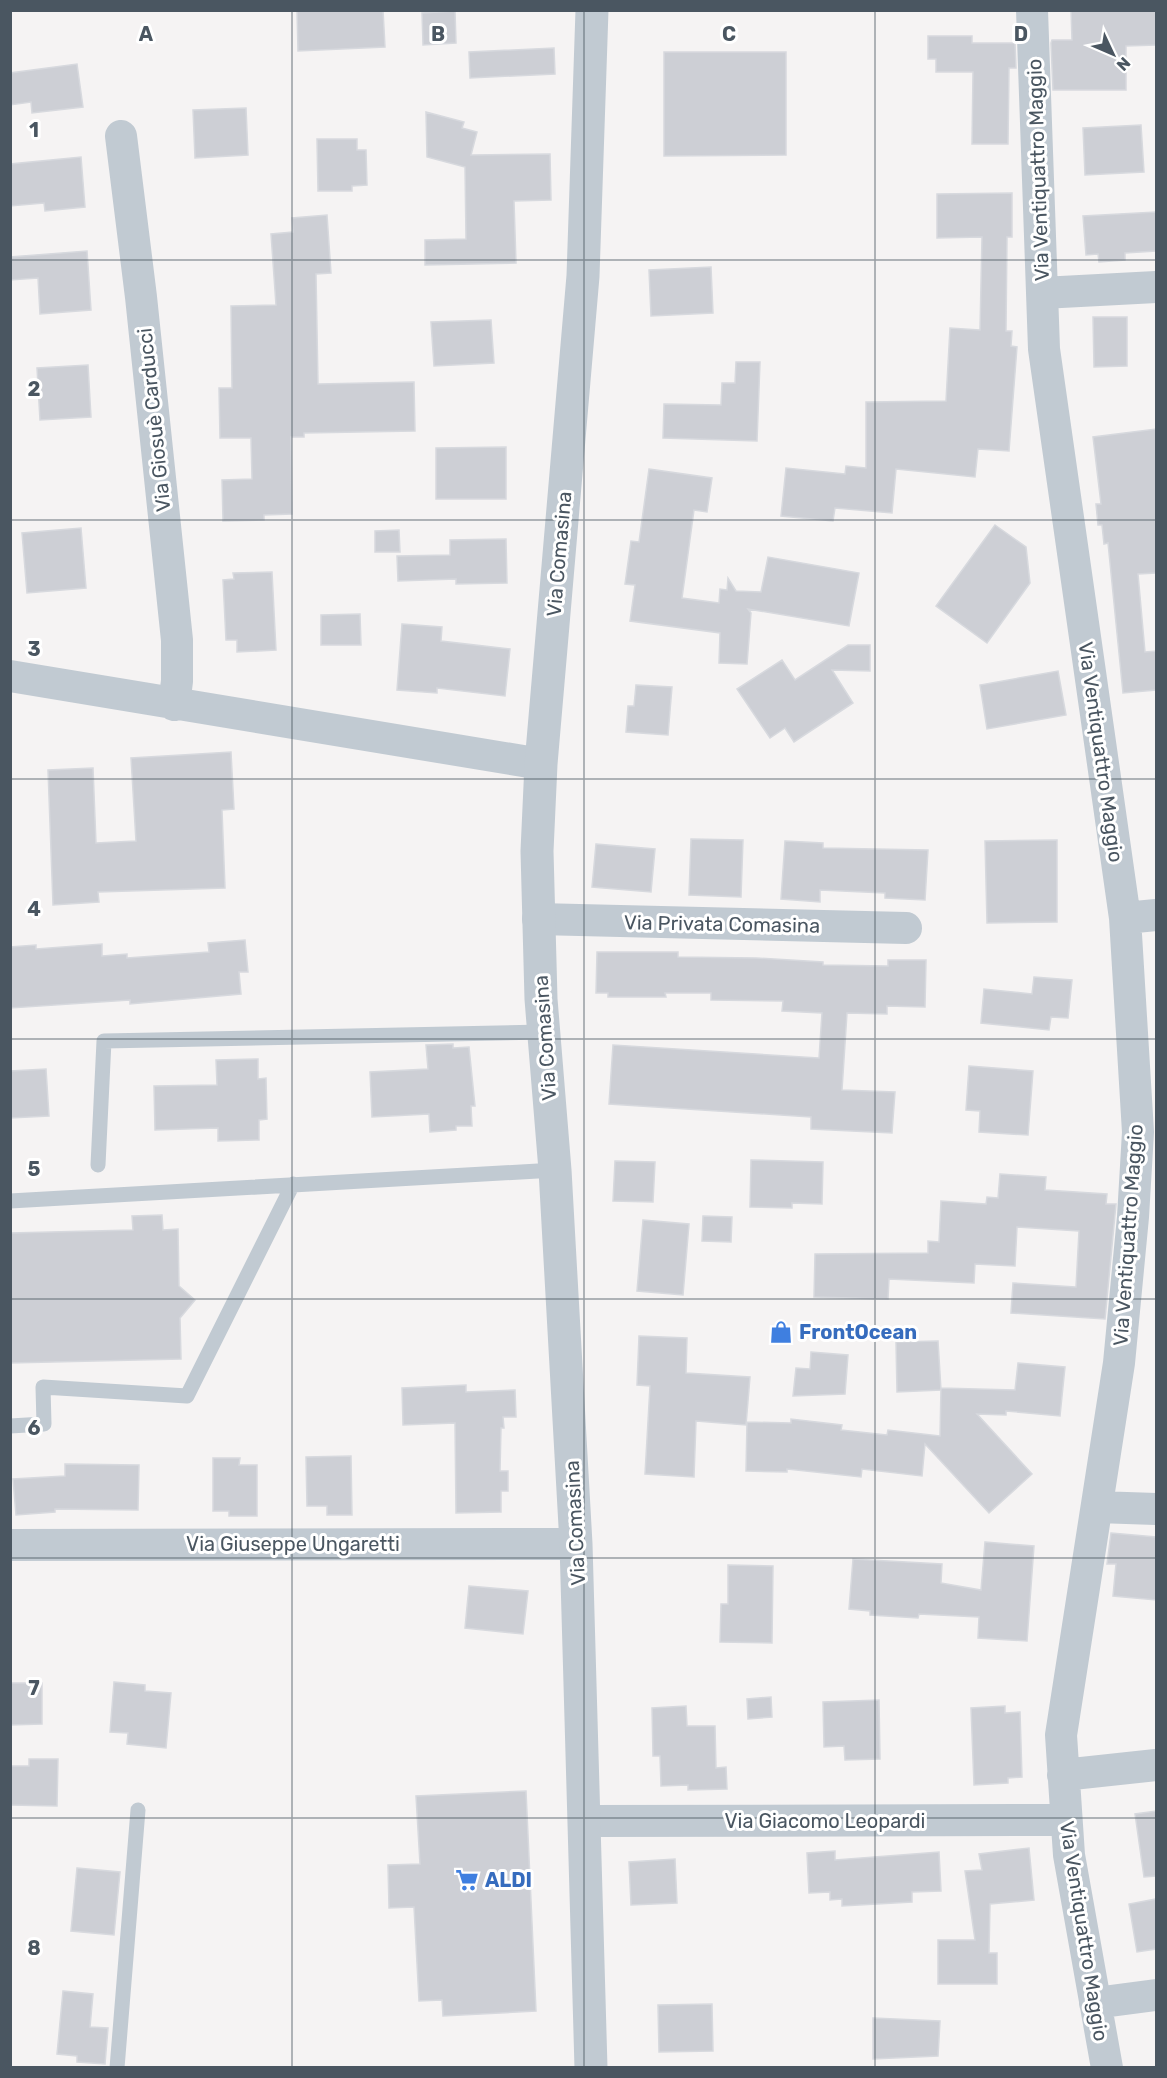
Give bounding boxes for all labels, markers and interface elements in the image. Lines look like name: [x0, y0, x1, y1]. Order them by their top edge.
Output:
text: A: [139, 22, 154, 46]
text: B: [431, 22, 445, 46]
text: C: [722, 22, 736, 46]
text: D: [1014, 22, 1028, 46]
north arrow: [1083, 24, 1143, 84]
text: N: [1113, 53, 1134, 75]
street label: Via Ventiquattro Maggio: [1022, 58, 1054, 282]
text: 1: [29, 118, 39, 142]
street label: Via Giosuè Carducci: [132, 327, 176, 513]
text: 2: [28, 377, 41, 401]
street label: Via Comasina: [542, 490, 576, 618]
text: 3: [27, 637, 41, 661]
street label: Via Ventiquattro Maggio: [1074, 640, 1128, 864]
text: 4: [27, 897, 41, 921]
street label: Via Privata Comasina: [624, 910, 820, 938]
street label: Via Comasina: [529, 974, 561, 1102]
street label: Via Ventiquattro Maggio: [1108, 1123, 1148, 1347]
text: 5: [28, 1157, 41, 1181]
shop icon: FrontOcean: [768, 1319, 794, 1345]
place label: FrontOcean: [799, 1320, 917, 1344]
text: 6: [27, 1416, 41, 1440]
street label: Via Comasina: [560, 1460, 590, 1586]
street label: Via Giuseppe Ungaretti: [186, 1532, 400, 1556]
text: 7: [28, 1676, 40, 1700]
street label: Via Giacomo Leopardi: [725, 1809, 925, 1833]
street label: Via Ventiquattro Maggio: [1055, 1819, 1113, 2043]
supermarket icon: ALDI: [454, 1867, 480, 1893]
place label: ALDI: [485, 1868, 532, 1892]
text: 8: [27, 1936, 41, 1960]

